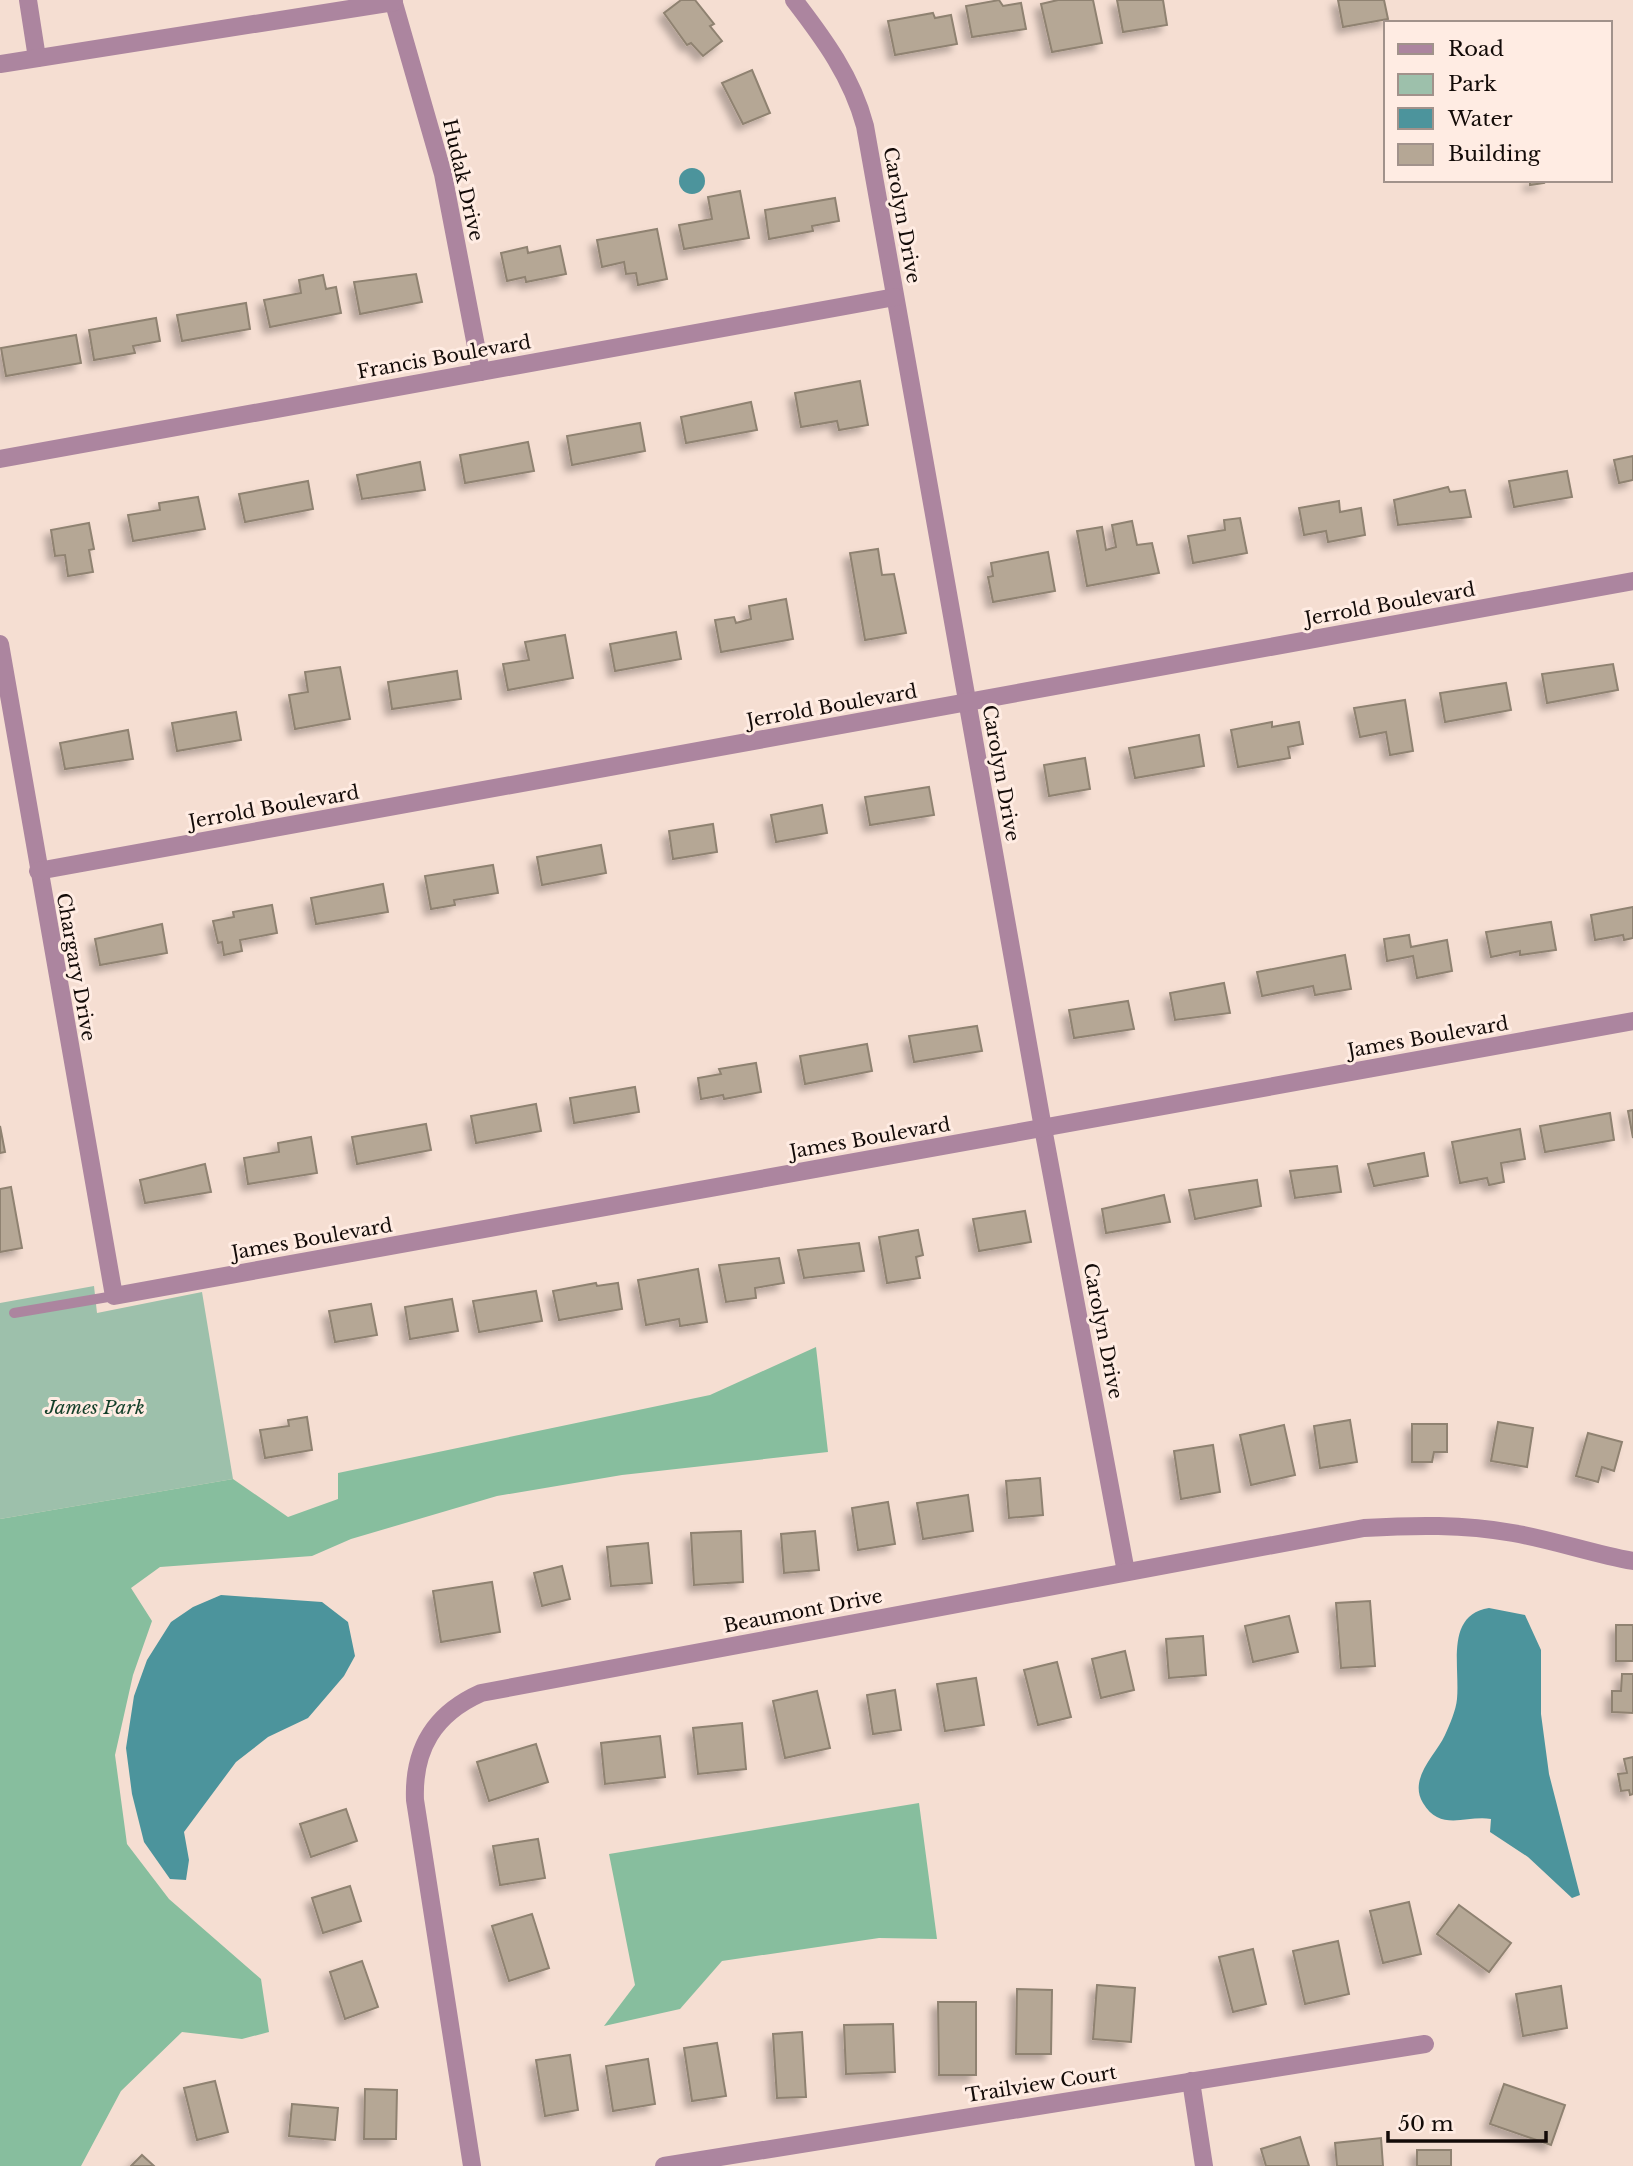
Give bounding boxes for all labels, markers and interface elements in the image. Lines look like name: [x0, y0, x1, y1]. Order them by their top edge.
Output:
legend: [1384, 21, 1612, 182]
text: Road: [1448, 36, 1504, 62]
text: Park: [1448, 71, 1497, 97]
text: Water: [1447, 106, 1512, 132]
street label: Hudak Drive: [438, 117, 488, 243]
text: Building: [1448, 141, 1541, 167]
street label: Carolyn Drive: [879, 145, 925, 285]
street label: Francis Boulevard: [355, 330, 533, 384]
street label: Jerrold Boulevard: [1300, 578, 1477, 631]
street label: Jerrold Boulevard: [742, 680, 919, 733]
street label: Carolyn Drive: [978, 703, 1024, 843]
street label: Jerrold Boulevard: [184, 781, 361, 834]
street label: Chargary Drive: [52, 891, 100, 1043]
street label: James Boulevard: [1343, 1012, 1510, 1063]
street label: James Boulevard: [785, 1113, 952, 1164]
street label: James Boulevard: [227, 1214, 394, 1265]
street label: Carolyn Drive: [1079, 1261, 1127, 1401]
park label: James Park: [44, 1396, 145, 1419]
street label: Beaumont Drive: [722, 1584, 884, 1638]
street label: Trailview Court: [964, 2061, 1119, 2107]
scale bar: [1388, 2100, 1546, 2144]
text: 50 m: [1398, 2111, 1454, 2137]

